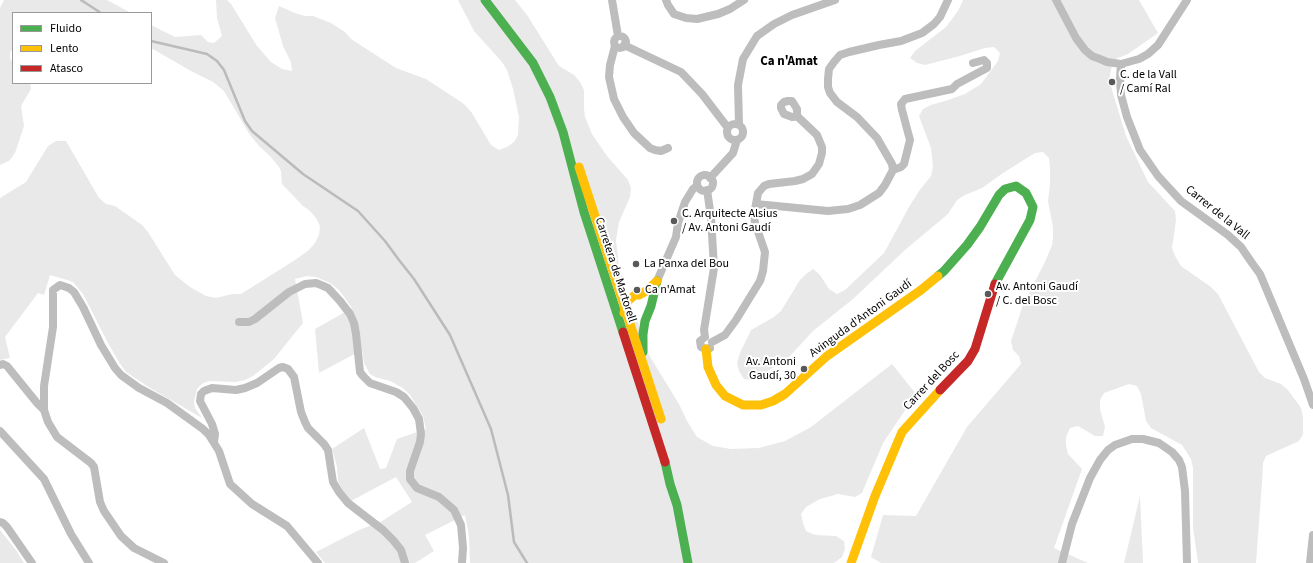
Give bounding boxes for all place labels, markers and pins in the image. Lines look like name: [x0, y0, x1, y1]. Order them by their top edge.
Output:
place label: C. de la Vall / Camí Ral: [1120, 68, 1177, 96]
marker: C. de la Vall / Camí Ral: [1107, 77, 1117, 87]
place label: C. Arquitecte Alsius / Av. Antoni Gaudí: [682, 207, 777, 235]
marker: C. Arquitecte Alsius / Av. Antoni Gaudí: [669, 216, 679, 226]
place label: La Panxa del Bou: [644, 257, 729, 271]
marker: La Panxa del Bou: [631, 259, 641, 269]
place label: Av. Antoni Gaudí / C. del Bosc: [996, 280, 1078, 308]
place label: Ca n'Amat: [645, 283, 696, 297]
marker: Ca n'Amat: [632, 285, 642, 295]
marker: Av. Antoni Gaudí / C. del Bosc: [983, 289, 993, 299]
place label: Av. Antoni Gaudí, 30: [746, 355, 796, 383]
marker: Av. Antoni Gaudí, 30: [799, 364, 809, 374]

